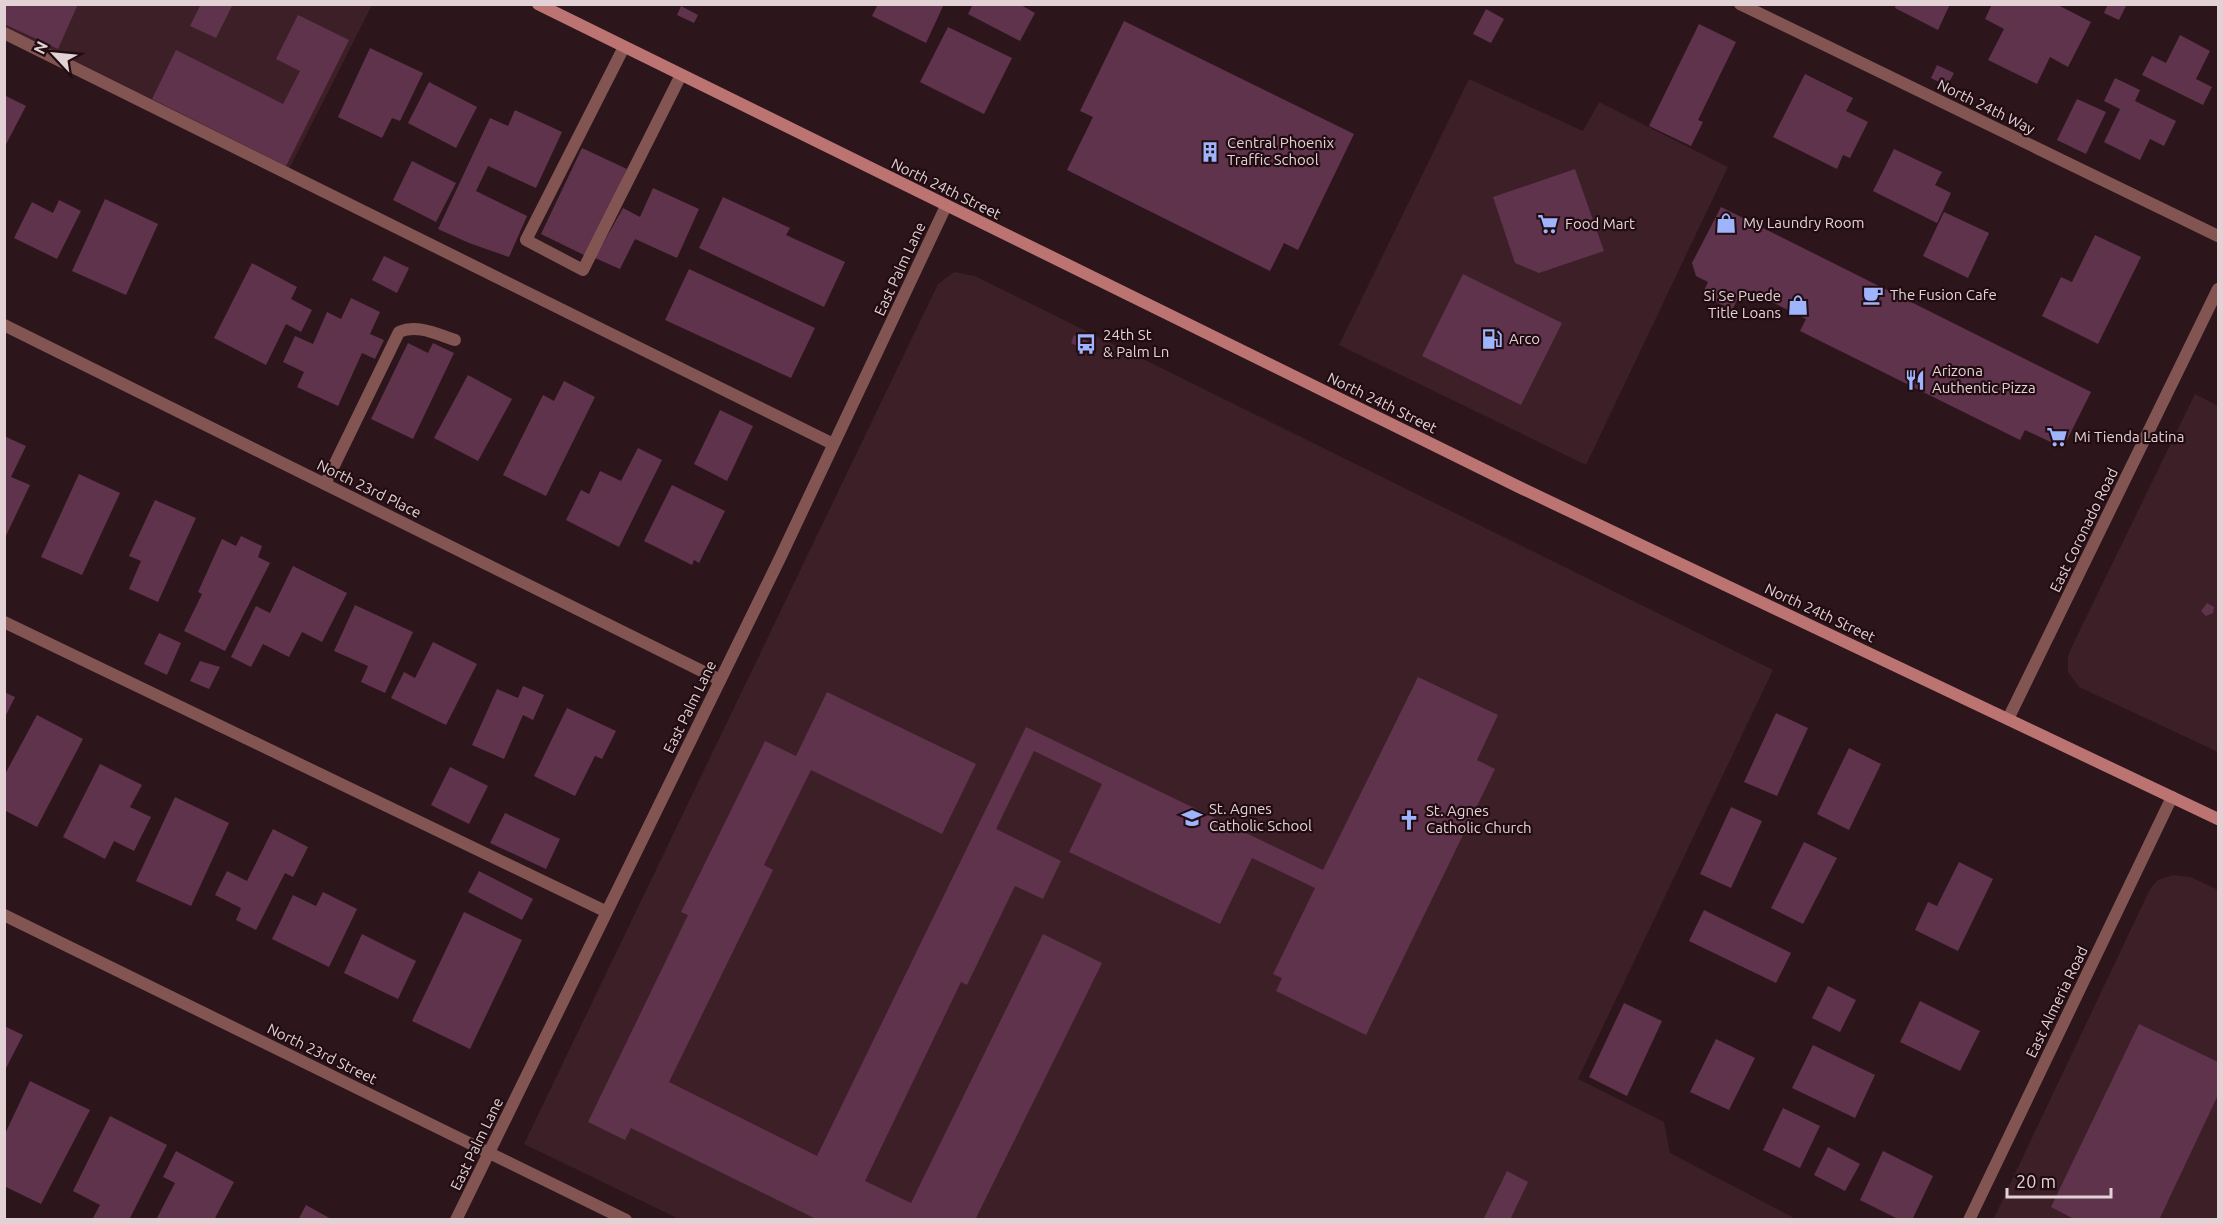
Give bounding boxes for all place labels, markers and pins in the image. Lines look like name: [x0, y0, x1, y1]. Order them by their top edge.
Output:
place label: Central Phoenix Traffic School: [1227, 134, 1334, 168]
building icon: Central Phoenix Traffic School: [1198, 140, 1222, 164]
shop icon: My Laundry Room: [1714, 211, 1738, 235]
supermarket icon: Food Mart: [1536, 212, 1560, 236]
place label: My Laundry Room: [1743, 214, 1864, 231]
place label: Food Mart: [1565, 215, 1635, 232]
cafe icon: The Fusion Cafe: [1861, 283, 1885, 307]
place label: The Fusion Cafe: [1890, 286, 1997, 303]
place label: Si Se Puede Title Loans: [1704, 287, 1781, 321]
shop icon: Si Se Puede Title Loans: [1786, 293, 1810, 317]
place label: 24th St & Palm Ln: [1103, 326, 1169, 360]
fuel station icon: Arco: [1480, 327, 1504, 351]
place label: Arco: [1509, 330, 1540, 347]
bus stop icon: 24th St & Palm Ln: [1074, 332, 1098, 356]
place label: Arizona Authentic Pizza: [1932, 362, 2036, 396]
restaurant icon: Arizona Authentic Pizza: [1903, 368, 1927, 392]
supermarket icon: Mi Tienda Latina: [2045, 425, 2069, 449]
place label: Mi Tienda Latina: [2074, 428, 2184, 445]
place label: St. Agnes Catholic School: [1209, 800, 1312, 834]
place label: St. Agnes Catholic Church: [1426, 802, 1532, 836]
school or university icon: St. Agnes Catholic School: [1180, 806, 1204, 830]
church icon: St. Agnes Catholic Church: [1397, 808, 1421, 832]

